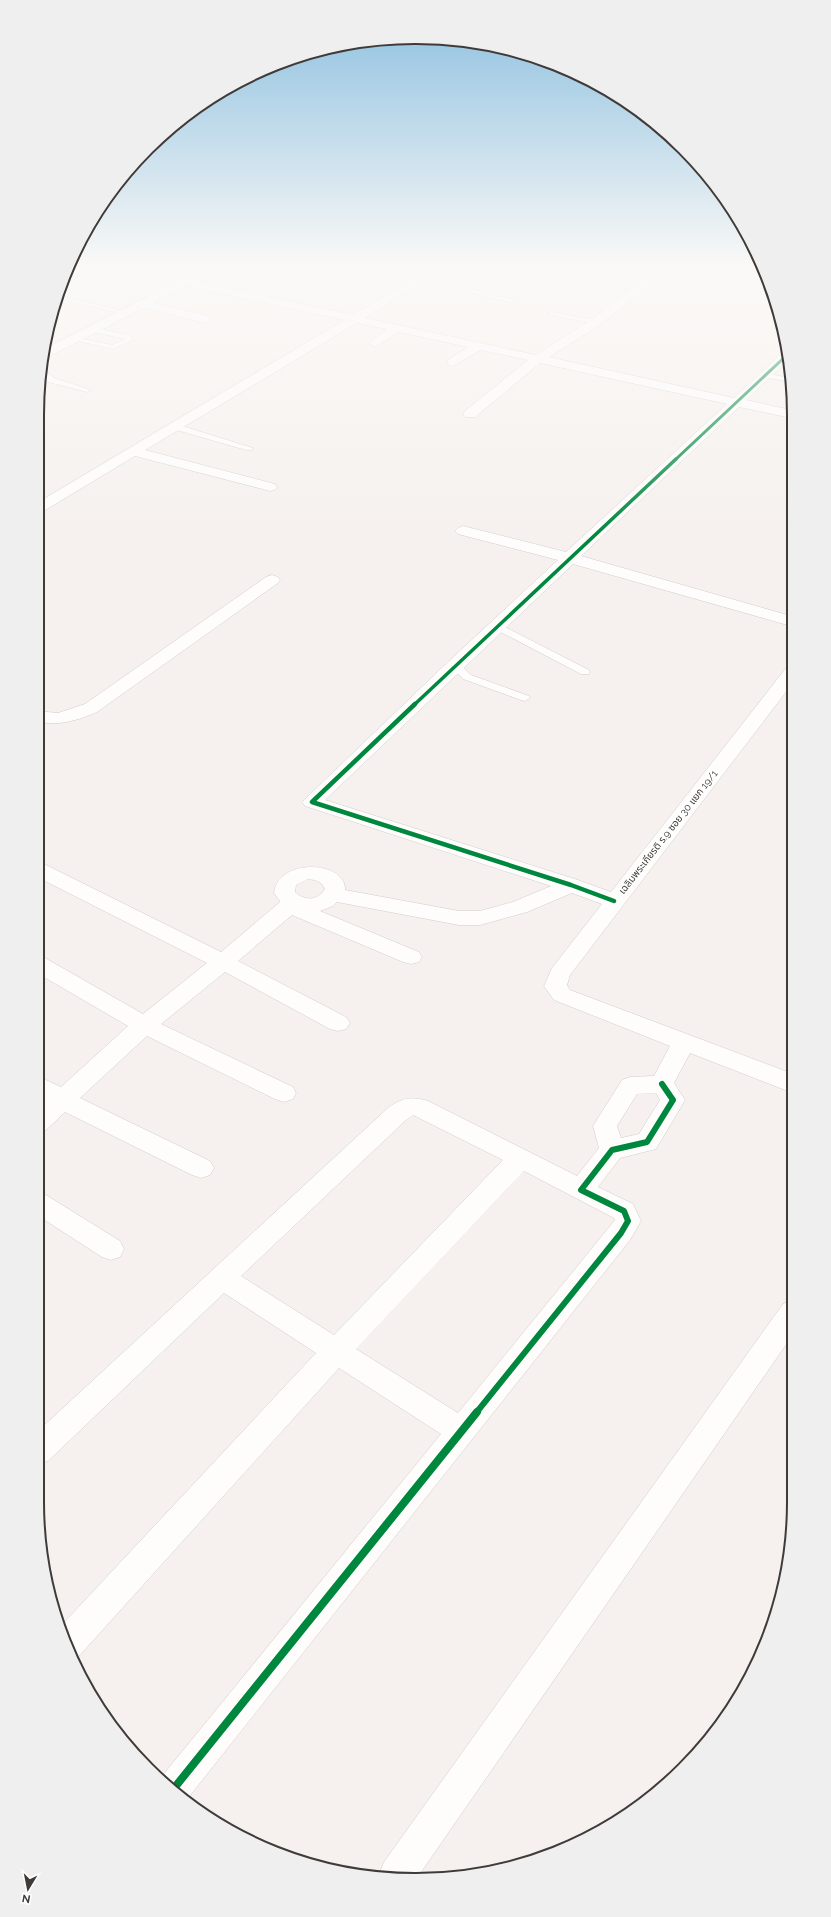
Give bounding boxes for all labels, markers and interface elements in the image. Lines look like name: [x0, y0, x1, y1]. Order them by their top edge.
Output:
street label: เฉลิมพระเกียรติ ร.9 ซอย 30 แยก 19/1: [616, 767, 720, 896]
north arrow: [8, 1869, 48, 1909]
text: N: [21, 1891, 32, 1905]

